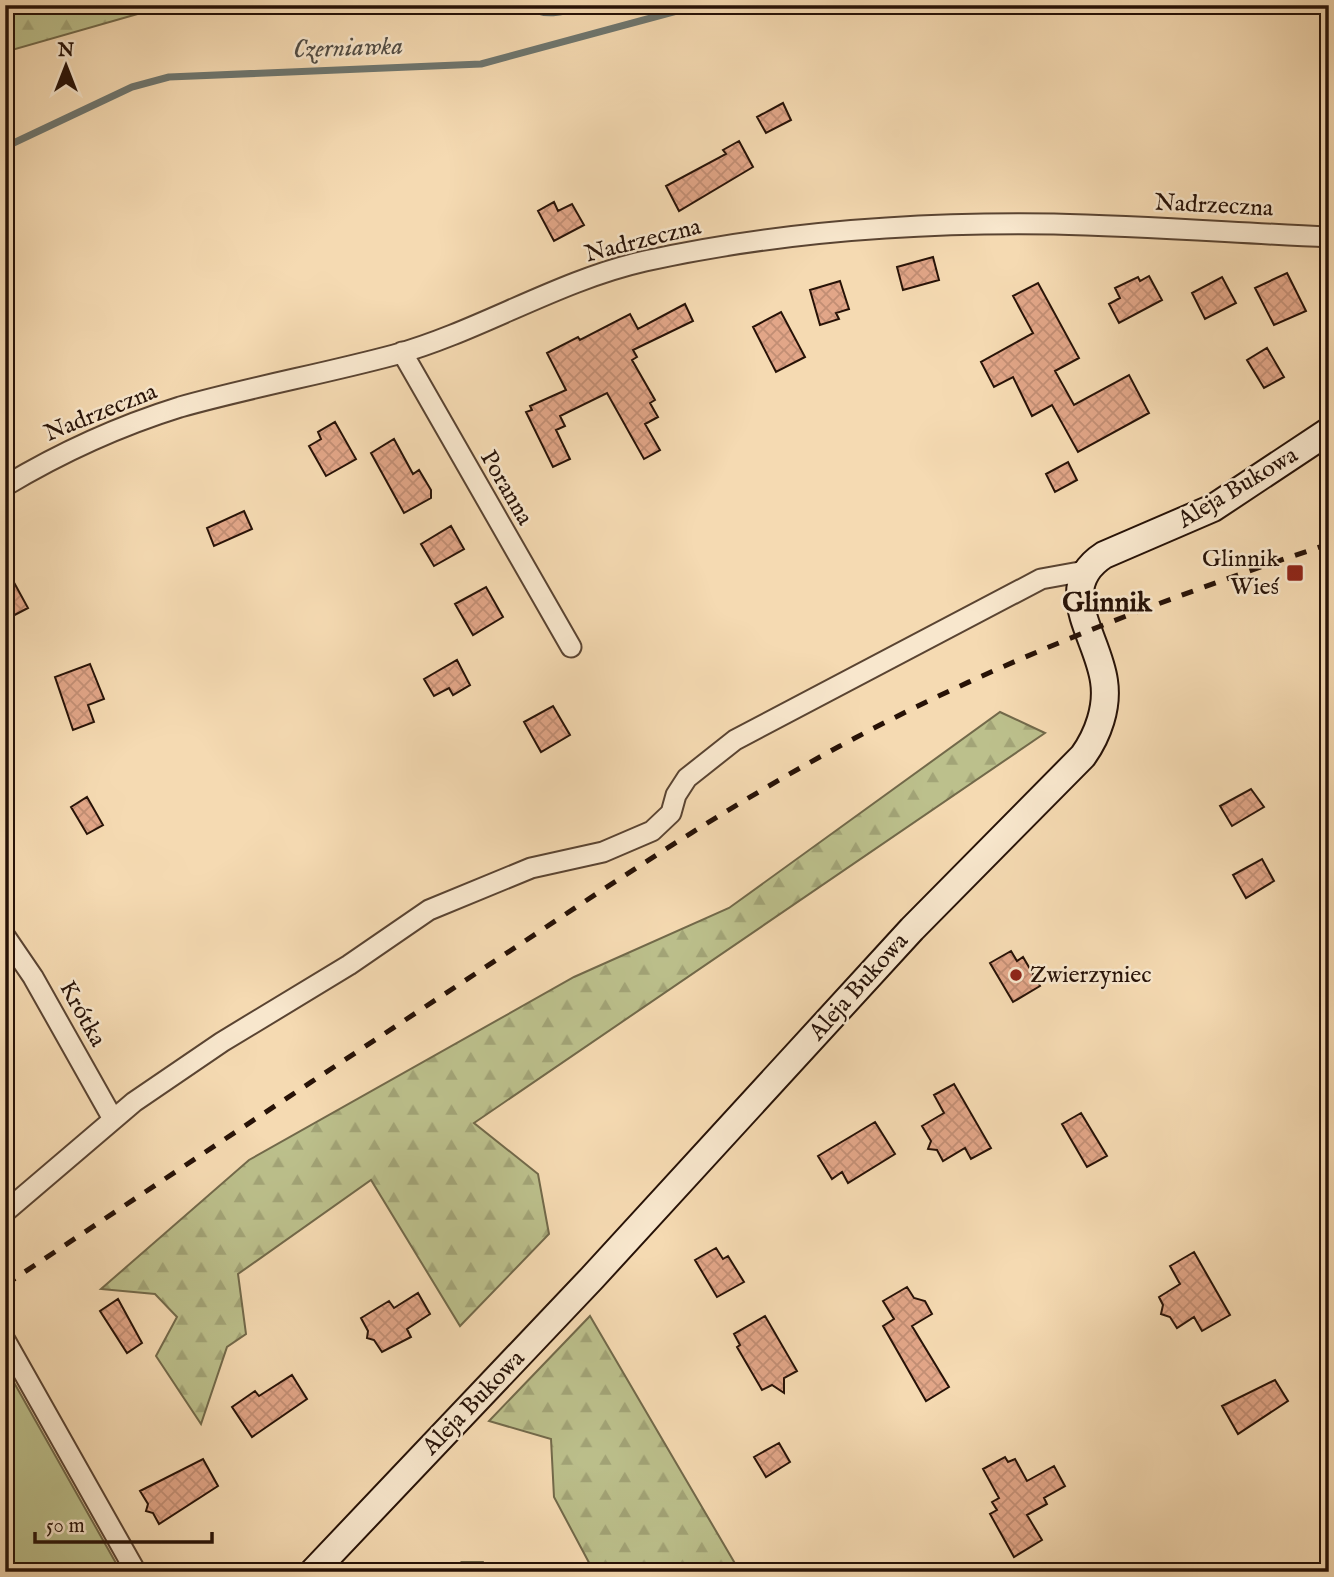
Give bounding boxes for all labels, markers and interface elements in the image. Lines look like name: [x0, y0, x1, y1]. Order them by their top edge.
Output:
water label: Czerniawka: [292, 30, 404, 66]
north arrow: [32, 32, 102, 102]
text: N: [57, 39, 75, 63]
street label: Nadrzeczna: [1154, 187, 1275, 225]
street label: Nadrzeczna: [582, 211, 705, 270]
street label: Nadrzeczna: [40, 376, 162, 450]
street label: Aleja Bukowa: [1171, 440, 1304, 537]
street label: Poranna: [472, 445, 540, 532]
place label: Glinnik Wieś: [1202, 544, 1280, 603]
marker: Glinnik Wieś: [1285, 563, 1305, 583]
district label: Glinnik: [1062, 586, 1153, 621]
street label: Aleja Bukowa: [802, 926, 916, 1048]
place label: Zwierzyniec: [1030, 960, 1152, 991]
marker: Zwierzyniec: [1008, 967, 1024, 983]
street label: Krótka: [51, 976, 113, 1053]
street label: Aleja Bukowa: [415, 1343, 532, 1463]
scale bar: [35, 1500, 212, 1544]
text: 50 m: [46, 1513, 85, 1540]

